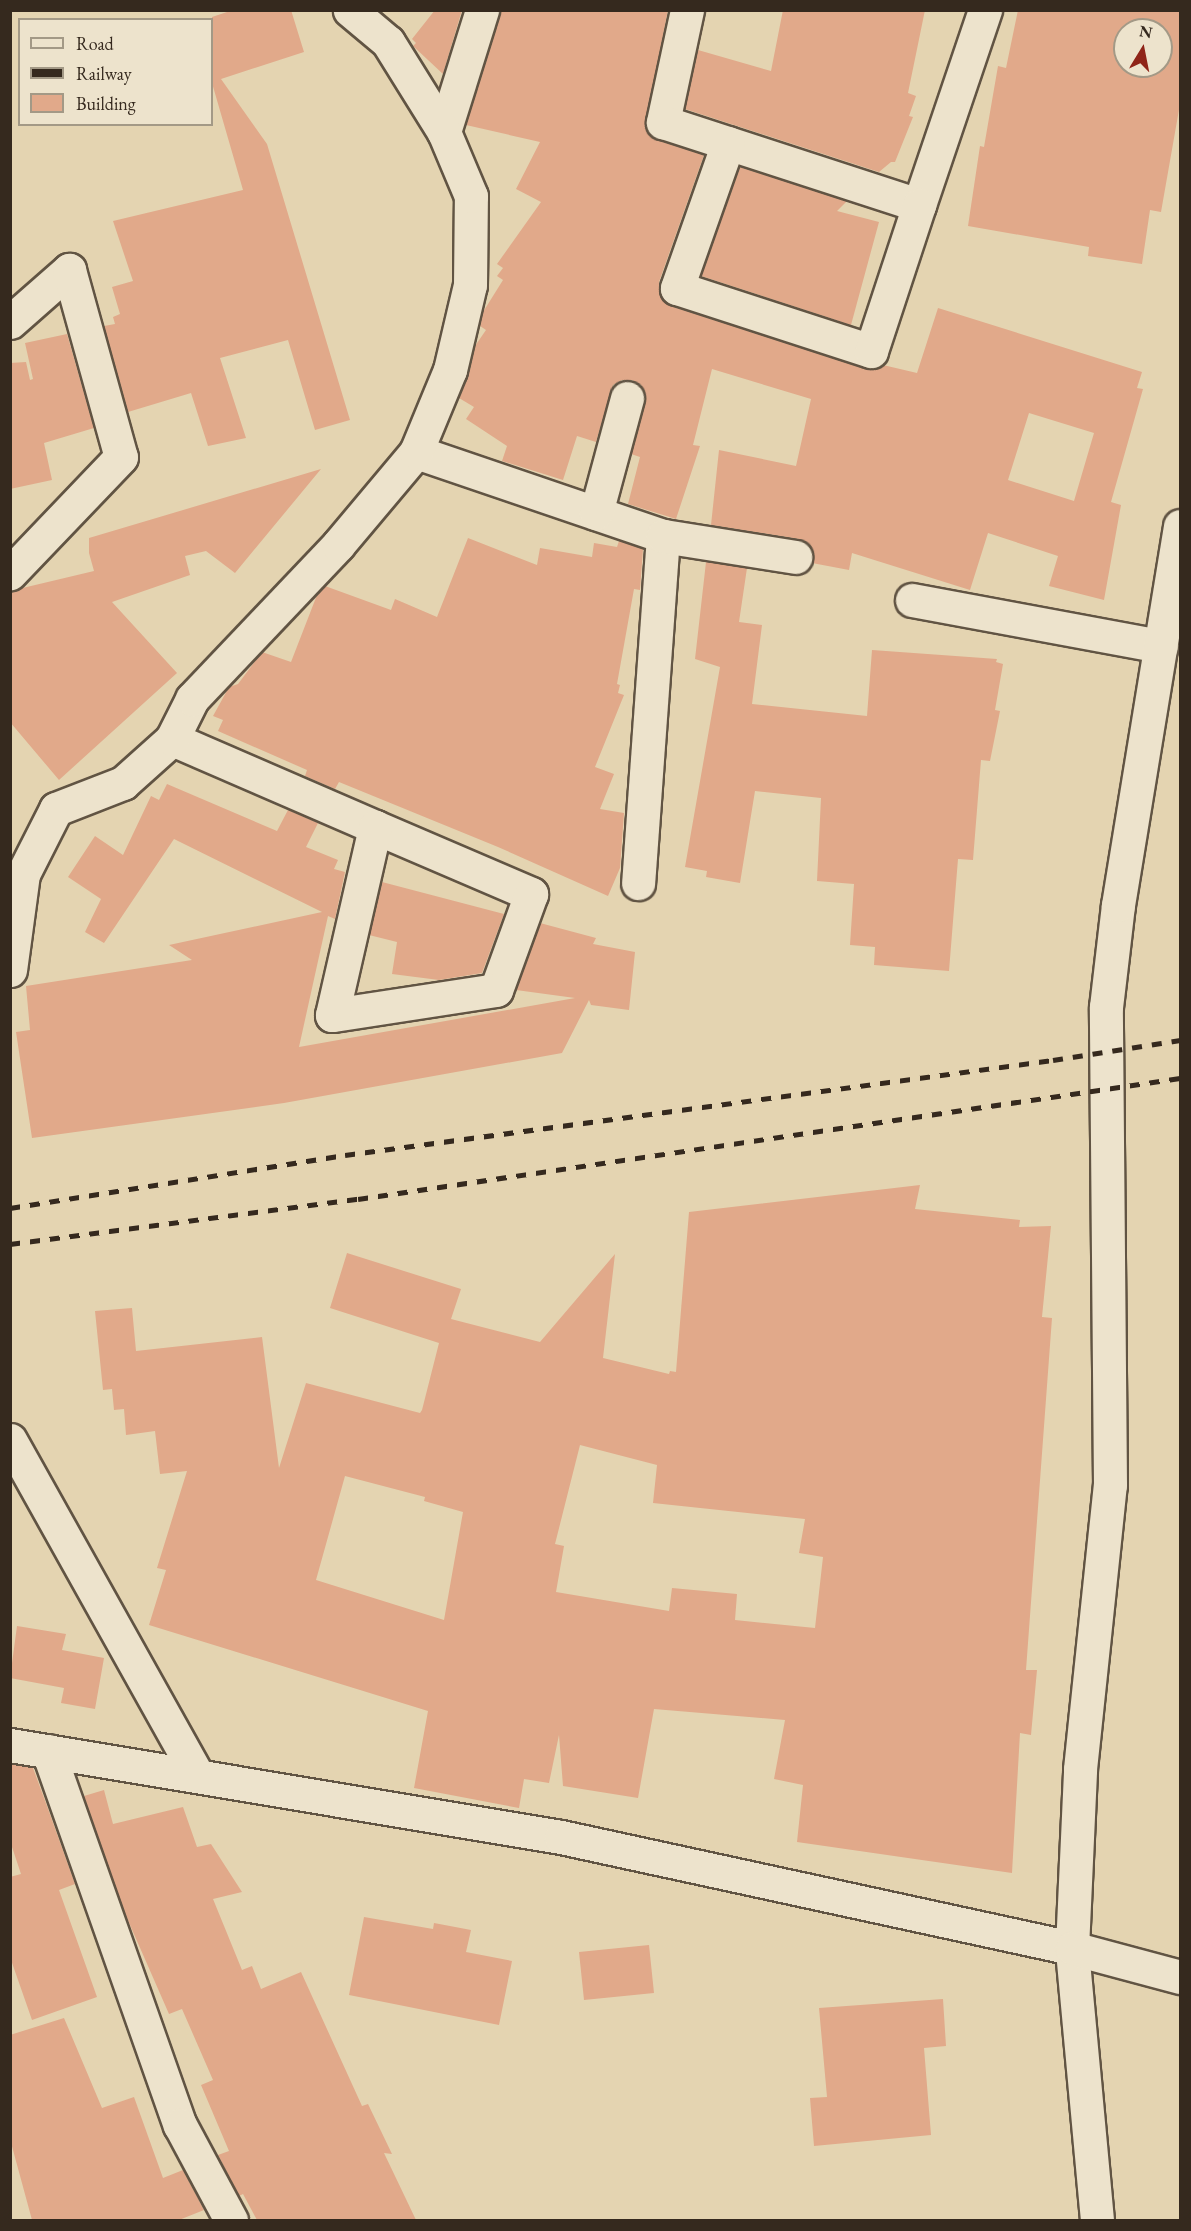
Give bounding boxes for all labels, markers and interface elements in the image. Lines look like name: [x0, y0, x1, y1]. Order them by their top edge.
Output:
legend: [18, 18, 213, 126]
north arrow: [1113, 18, 1173, 78]
text: N: [1138, 20, 1154, 43]
text: Road: [76, 32, 114, 55]
text: Railway: [76, 62, 132, 85]
text: Building: [76, 92, 136, 115]

